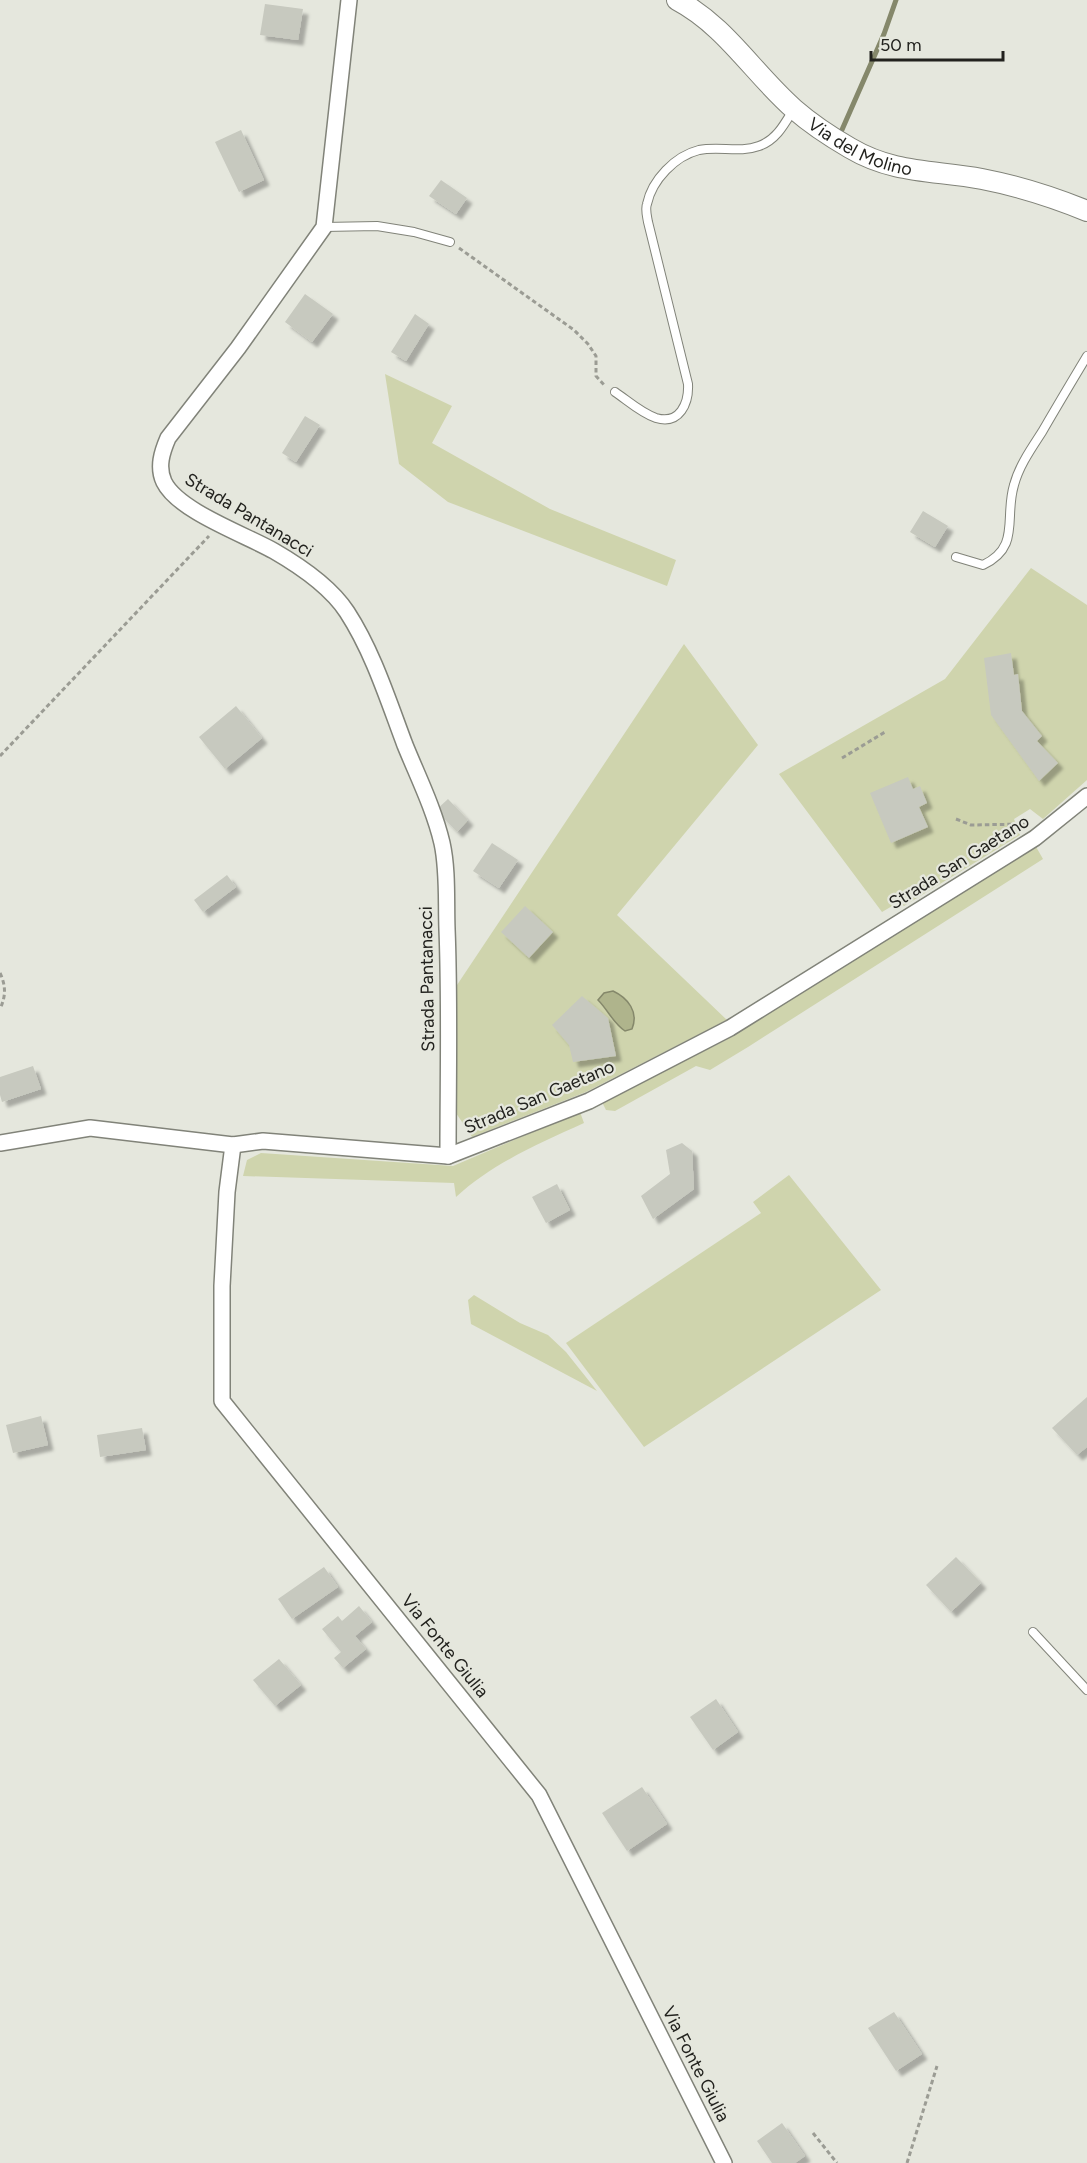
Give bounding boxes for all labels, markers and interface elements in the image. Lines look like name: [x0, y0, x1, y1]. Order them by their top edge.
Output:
scale bar: [871, 24, 1003, 62]
text: 50 m: [880, 34, 922, 56]
street label: Via del Molino: [804, 113, 914, 180]
street label: Strada Pantanacci: [181, 468, 317, 562]
street label: Strada San Gaetano: [885, 810, 1033, 914]
street label: Strada Pantanacci: [415, 906, 439, 1052]
street label: Strada San Gaetano: [461, 1055, 617, 1139]
street label: Via Fonte Giulia: [397, 1590, 493, 1702]
street label: Via Fonte Giulia: [657, 2003, 735, 2125]

